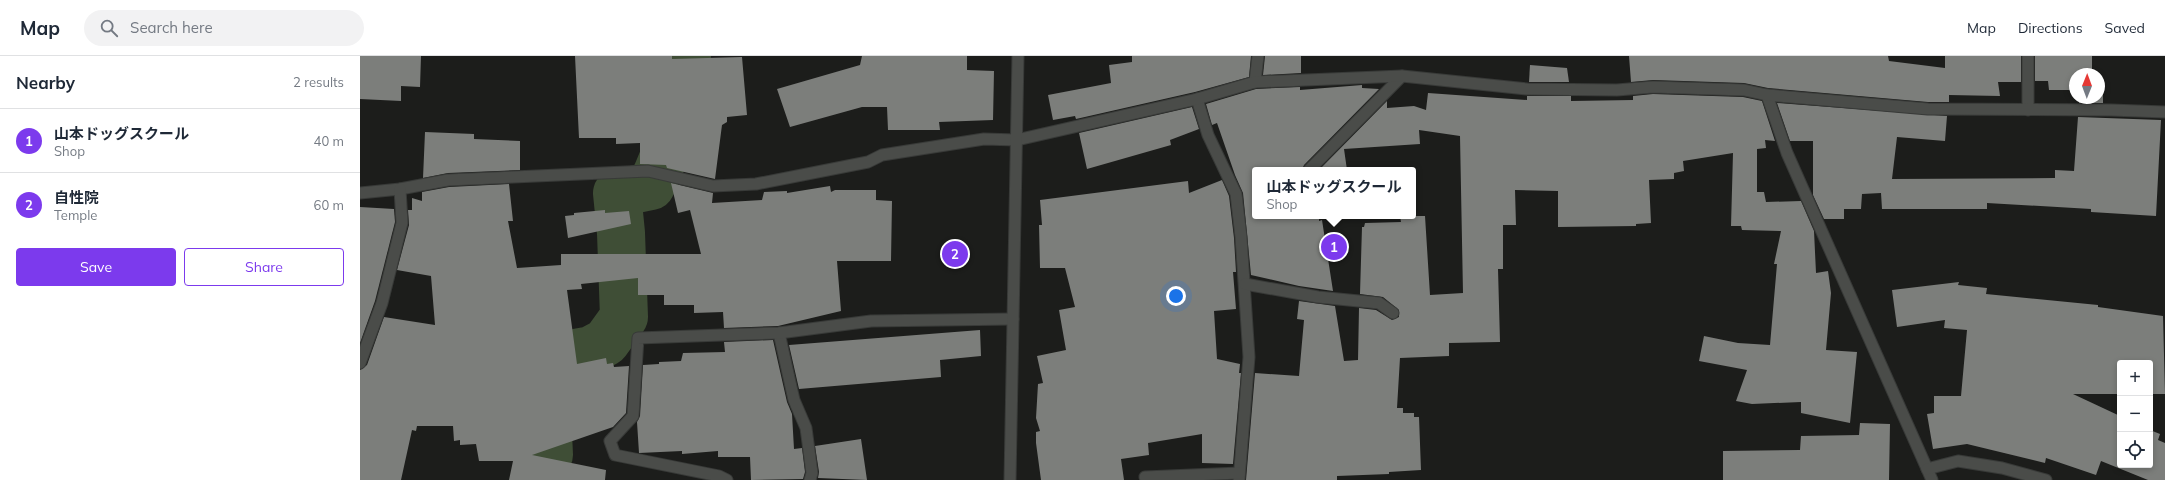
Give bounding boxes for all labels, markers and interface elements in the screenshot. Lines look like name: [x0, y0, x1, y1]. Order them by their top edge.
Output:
search box: [84, 10, 364, 46]
text: Map: [20, 16, 60, 40]
icon: search: [98, 17, 120, 39]
text: Search here: [130, 18, 213, 37]
text: Map: [1967, 19, 1996, 37]
text: Directions: [2018, 19, 2083, 37]
text: Saved: [2105, 19, 2145, 37]
north arrow: [2069, 68, 2105, 104]
text: Nearby: [16, 72, 75, 93]
text: 2 results: [293, 74, 344, 90]
text: 山本ドッグスクール: [54, 124, 189, 143]
text: 1: [25, 133, 33, 149]
text: 40 m: [314, 133, 344, 149]
text: Shop: [54, 143, 85, 159]
popup: [1252, 167, 1416, 219]
text: 山本ドッグスクール: [1266, 177, 1402, 196]
text: 自性院: [54, 188, 99, 207]
text: Shop: [1266, 196, 1297, 212]
text: 2: [25, 197, 33, 213]
text: 60 m: [314, 197, 344, 213]
text: Temple: [54, 207, 97, 223]
pin: 1: [1321, 232, 1347, 262]
pin: 2: [942, 239, 968, 269]
button: Save: [16, 248, 176, 286]
button: Share: [184, 248, 344, 286]
your location: [1166, 286, 1186, 306]
map controls: [2117, 360, 2153, 468]
button: +: [2117, 360, 2153, 396]
button: −: [2117, 396, 2153, 432]
button: locate: [2117, 432, 2153, 468]

